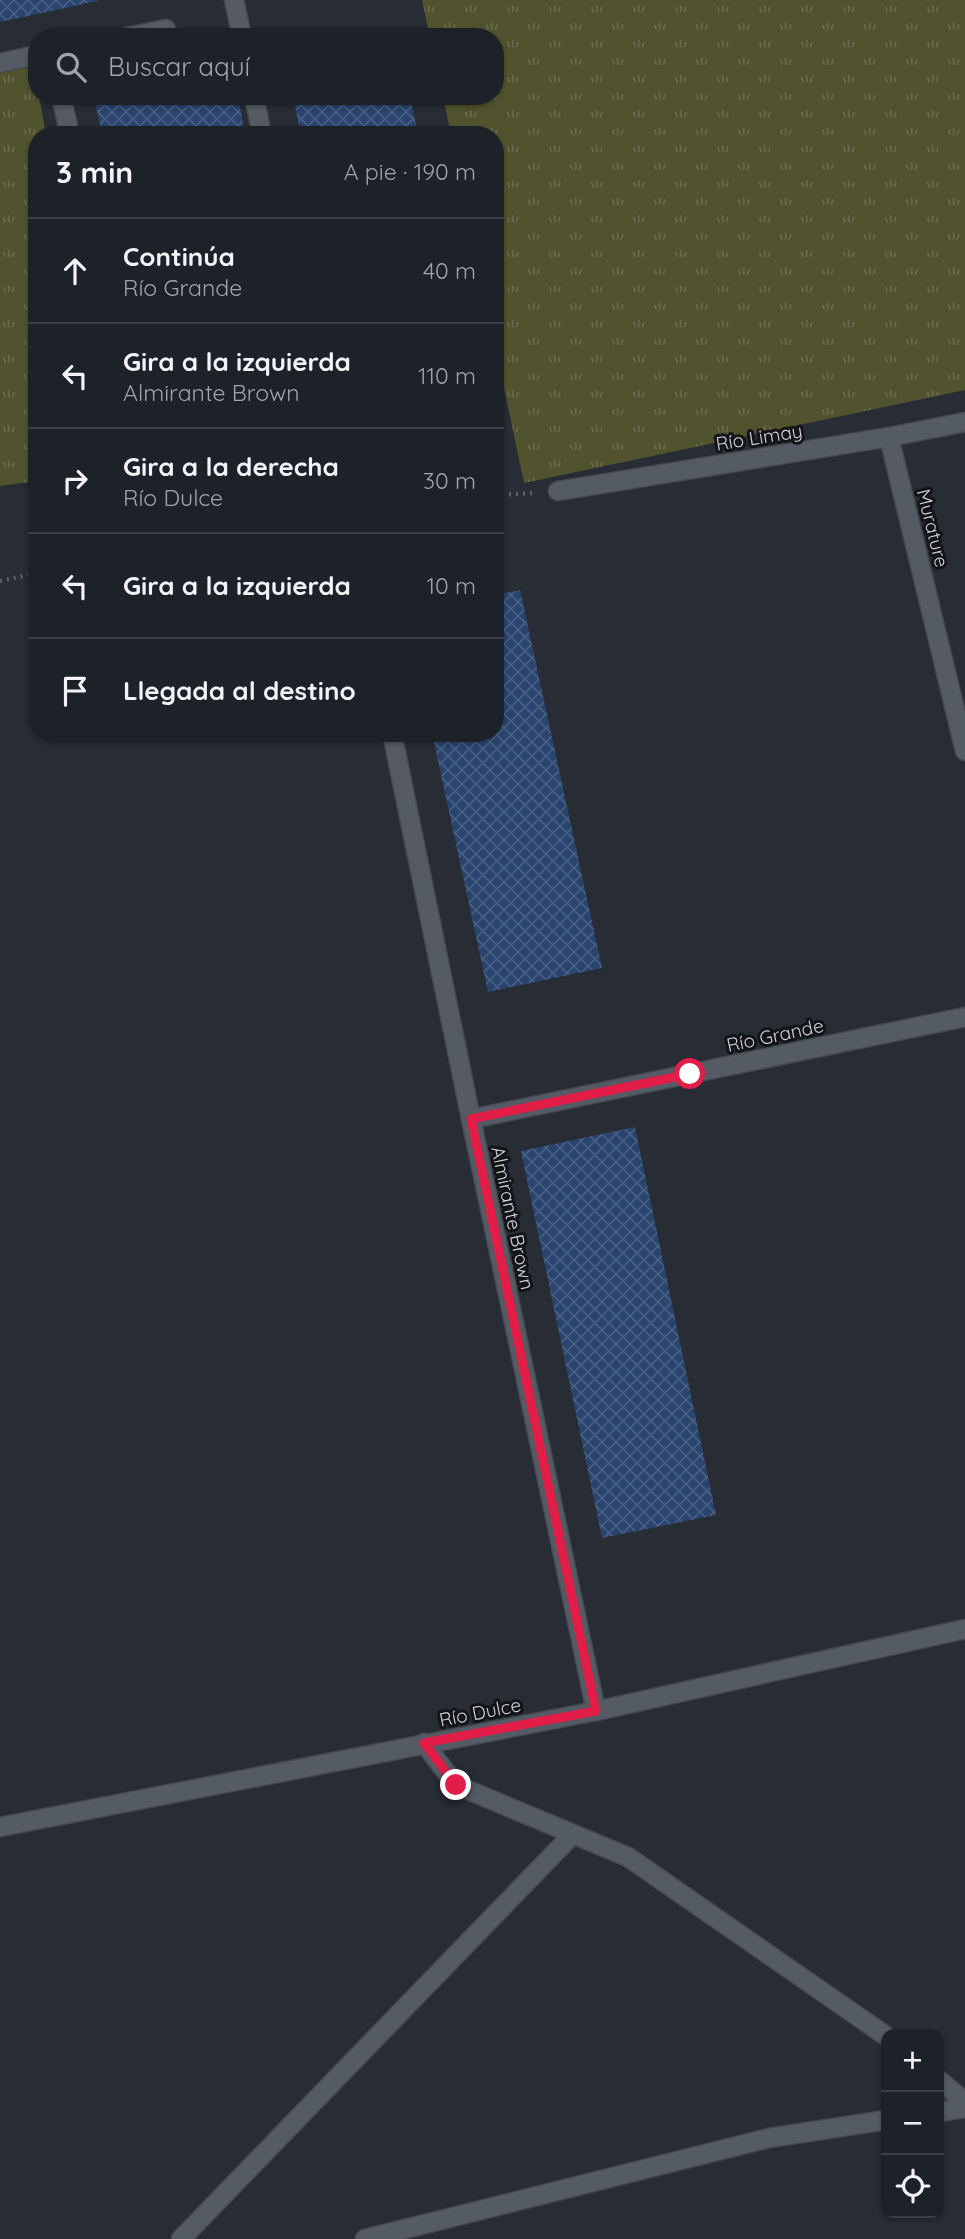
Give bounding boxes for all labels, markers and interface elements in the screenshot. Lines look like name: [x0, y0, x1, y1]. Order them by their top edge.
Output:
search box: [28, 28, 504, 105]
icon: search: [52, 48, 90, 86]
text: Buscar aquí: [108, 50, 250, 83]
text: 3 min: [56, 153, 133, 191]
text: A pie · 190 m: [344, 157, 476, 186]
text: Continúa: [123, 240, 235, 273]
icon: ahead: [56, 252, 94, 290]
text: 40 m: [423, 256, 476, 285]
text: Río Grande: [123, 273, 242, 302]
text: Gira a la izquierda: [123, 345, 351, 378]
icon: left: [56, 357, 94, 395]
text: 110 m: [418, 361, 476, 390]
text: Almirante Brown: [123, 378, 300, 407]
street label: Río Limay: [714, 418, 804, 456]
text: Gira a la derecha: [123, 450, 339, 483]
icon: right: [56, 462, 94, 500]
text: 30 m: [423, 466, 476, 495]
text: Río Dulce: [123, 483, 223, 512]
street label: Murature: [912, 486, 954, 570]
icon: left: [56, 567, 94, 605]
text: Gira a la izquierda: [123, 569, 351, 602]
text: 10 m: [427, 571, 476, 600]
icon: arrive: [56, 672, 94, 710]
text: Llegada al destino: [123, 674, 356, 707]
street label: Río Grande: [724, 1013, 826, 1057]
route start: [674, 1058, 705, 1089]
street label: Almirante Brown: [486, 1144, 540, 1292]
street label: Río Dulce: [437, 1692, 523, 1732]
route end: [440, 1769, 471, 1800]
map controls: [881, 2029, 944, 2218]
button: +: [881, 2029, 944, 2092]
button: −: [881, 2092, 944, 2155]
button: locate: [881, 2155, 944, 2218]

